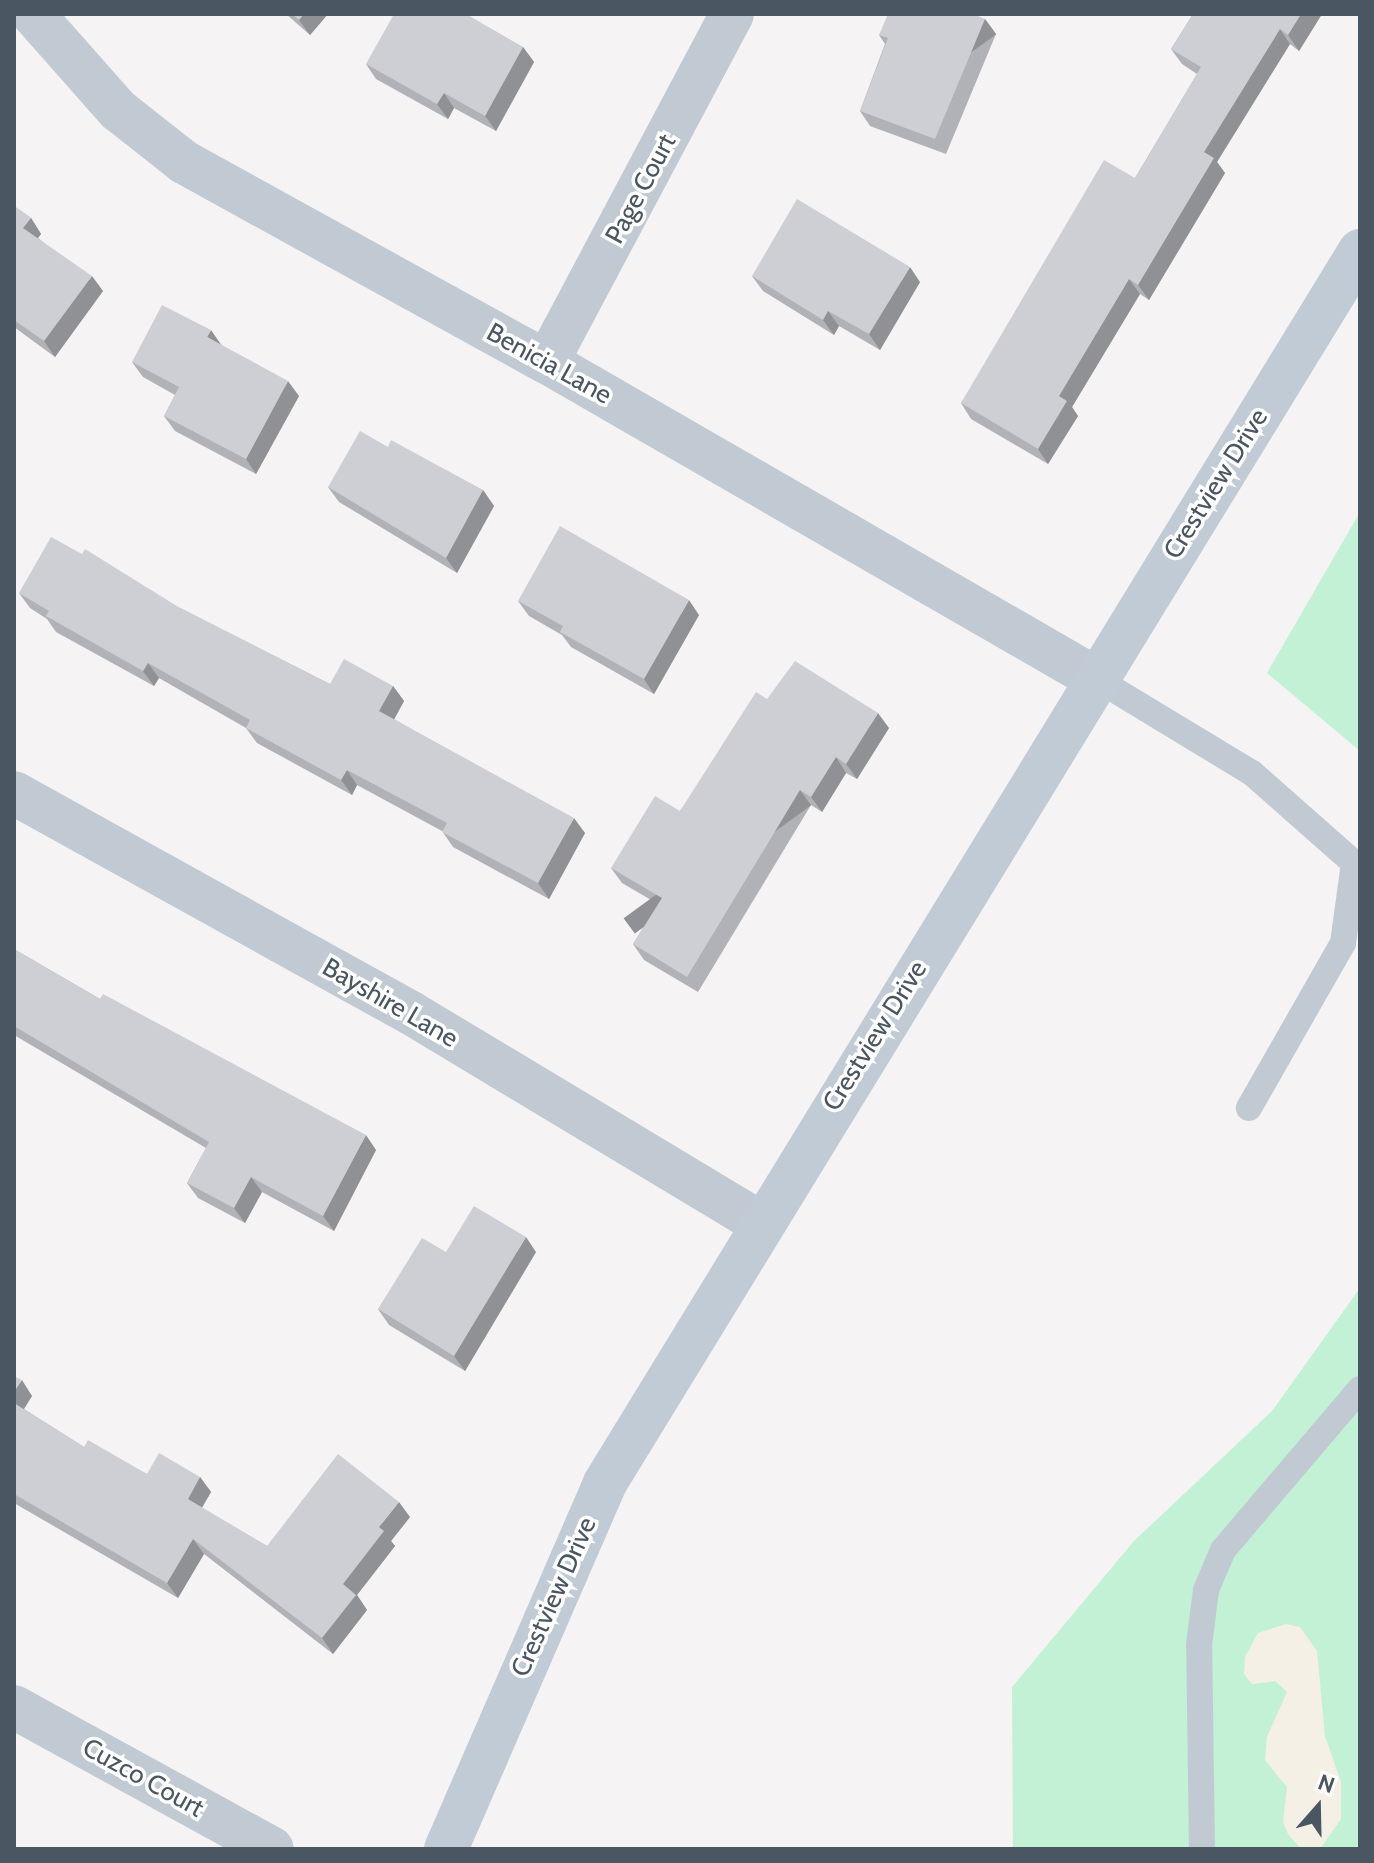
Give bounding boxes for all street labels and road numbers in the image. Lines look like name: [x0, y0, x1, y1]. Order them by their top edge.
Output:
street label: Page Court: [599, 129, 683, 249]
street label: Benicia Lane: [481, 317, 617, 411]
street label: Crestview Drive: [1157, 403, 1275, 565]
street label: Bayshire Lane: [317, 952, 463, 1054]
street label: Crestview Drive: [816, 955, 934, 1117]
street label: Crestview Drive: [505, 1512, 603, 1682]
street label: Cuzco Court: [77, 1732, 209, 1824]

